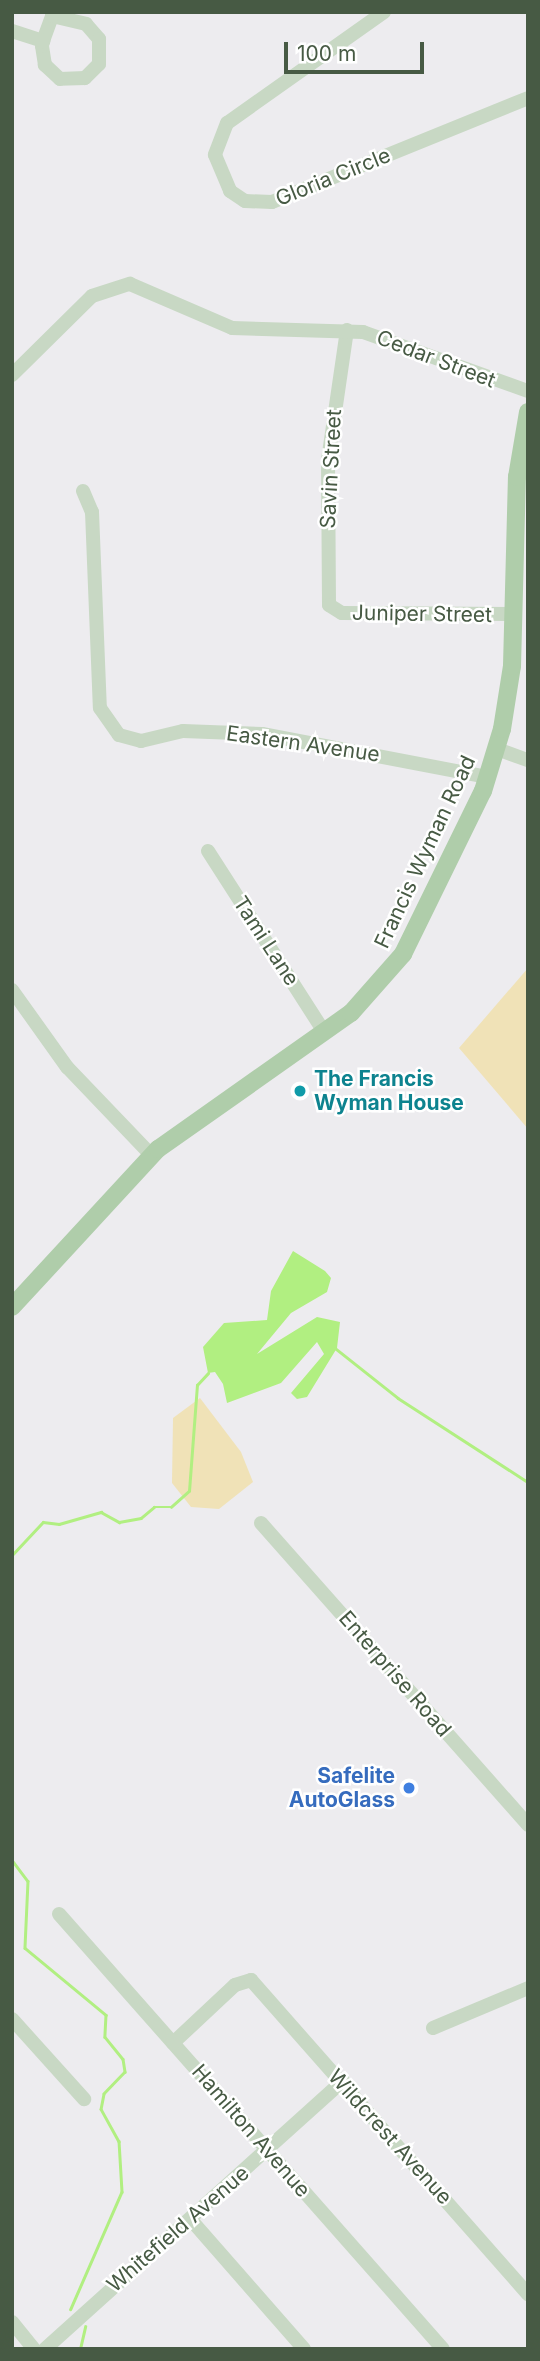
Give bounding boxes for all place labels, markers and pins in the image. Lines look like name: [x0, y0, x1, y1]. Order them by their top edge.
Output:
place label: The Francis Wyman House: [314, 1066, 464, 1116]
marker: The Francis Wyman House: [292, 1083, 308, 1099]
place label: Safelite AutoGlass: [289, 1763, 395, 1813]
marker: Safelite AutoGlass: [401, 1780, 417, 1796]

